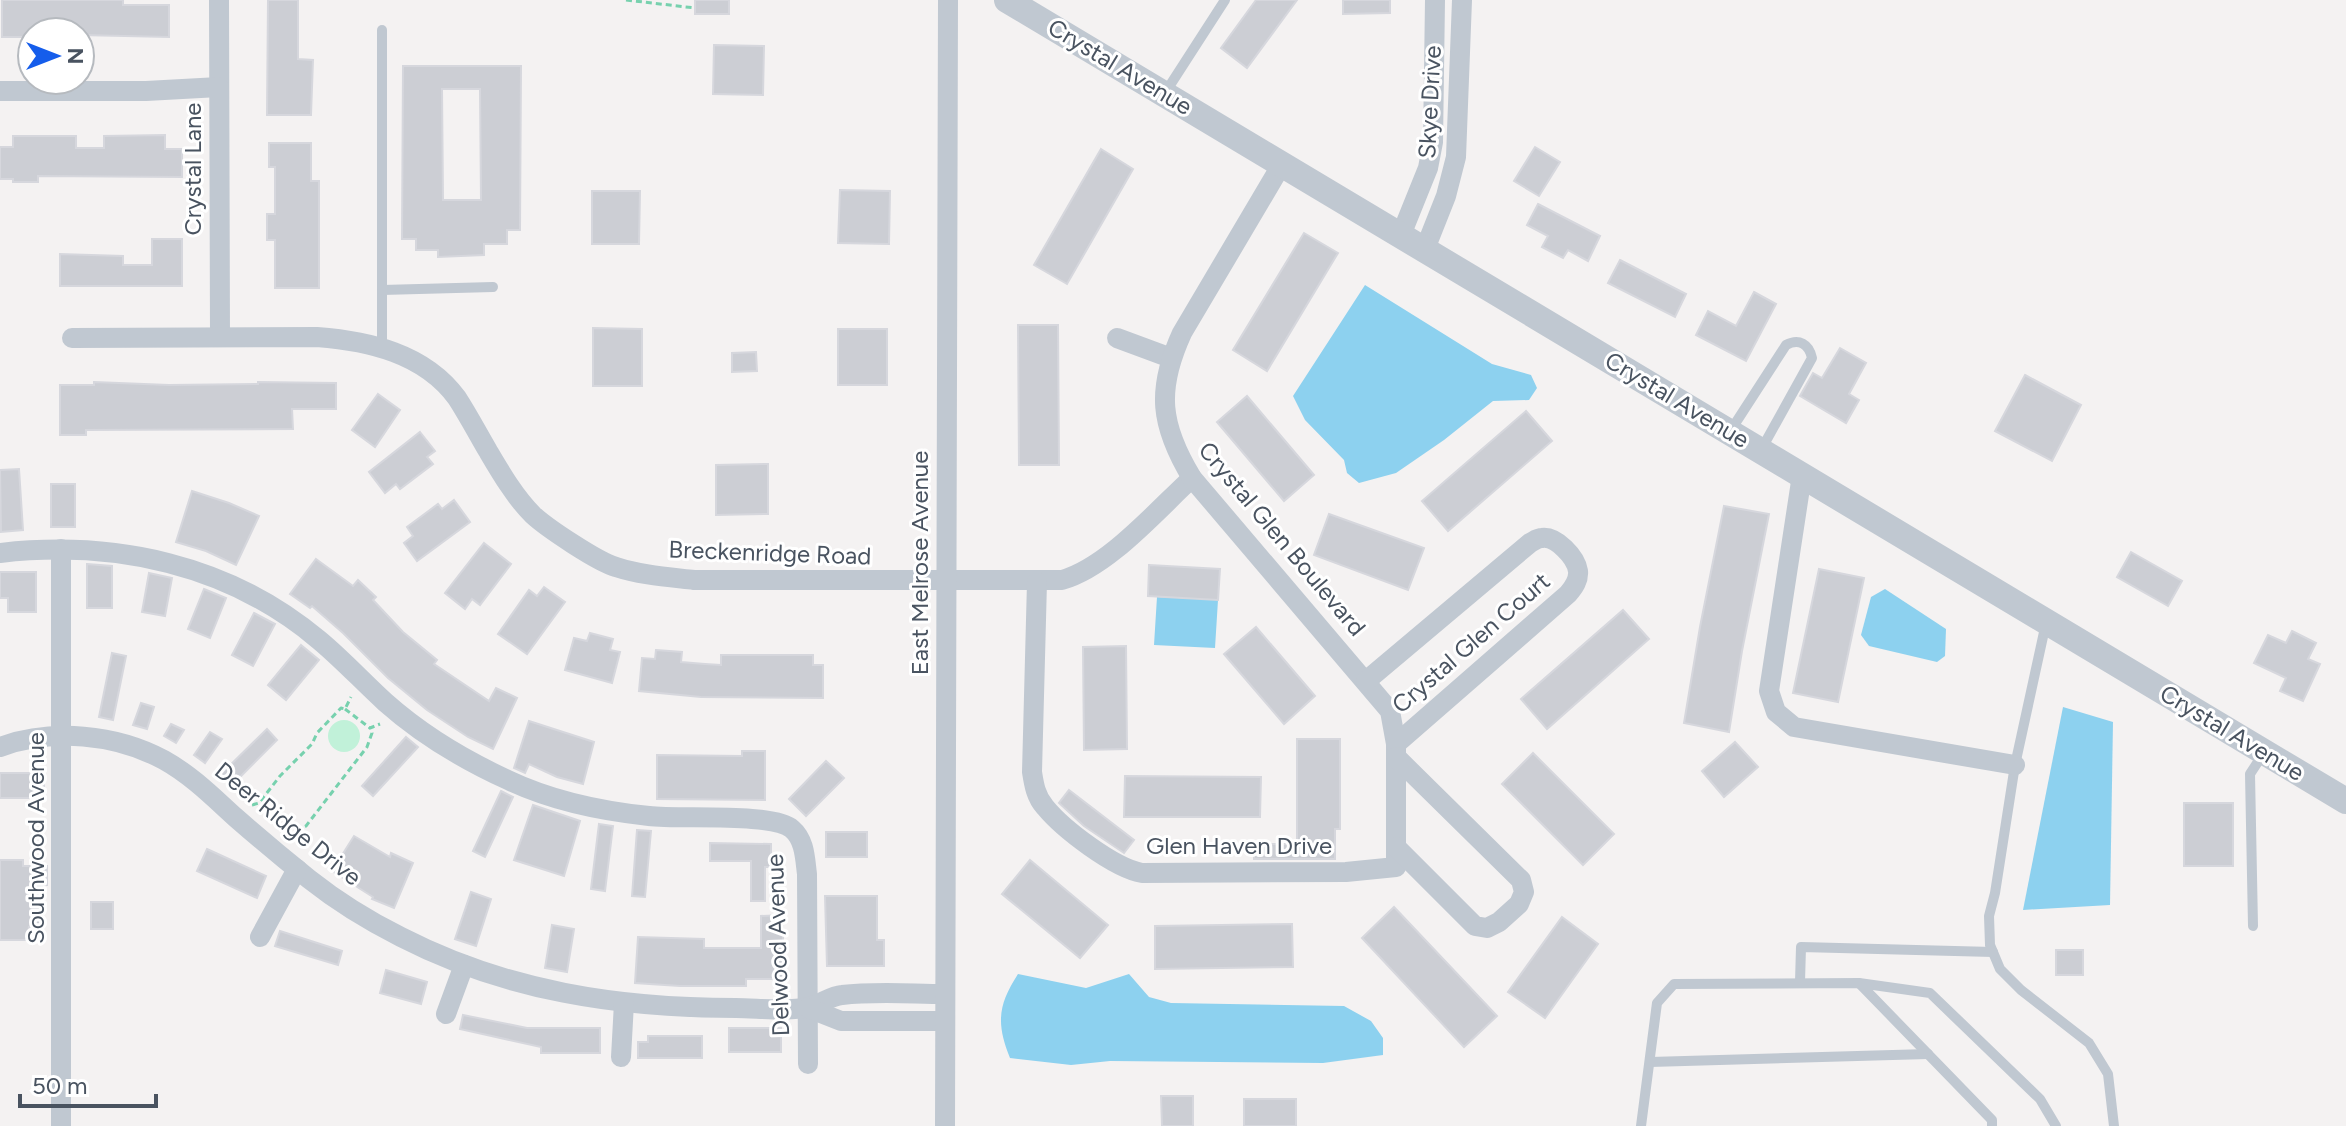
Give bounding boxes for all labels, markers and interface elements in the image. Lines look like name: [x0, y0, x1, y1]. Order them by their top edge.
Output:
street label: Crystal Avenue: [1043, 12, 1198, 121]
north arrow: [16, 16, 96, 96]
street label: Skye Drive: [1412, 45, 1447, 159]
text: N: [62, 47, 89, 65]
street label: Crystal Lane: [178, 103, 207, 235]
street label: Crystal Avenue: [1600, 345, 1755, 454]
street label: Crystal Glen Boulevard: [1193, 436, 1372, 642]
street label: East Melrose Avenue: [905, 451, 934, 675]
street label: Breckenridge Road: [668, 534, 872, 571]
street label: Crystal Glen Court: [1386, 566, 1555, 719]
street label: Crystal Avenue: [2155, 678, 2310, 787]
street label: Southwood Avenue: [21, 732, 50, 944]
street label: Deer Ridge Drive: [209, 756, 367, 892]
street label: Glen Haven Drive: [1146, 831, 1332, 860]
street label: Delwood Avenue: [760, 853, 795, 1037]
scale bar: [20, 1058, 156, 1108]
text: 50 m: [32, 1071, 88, 1100]

